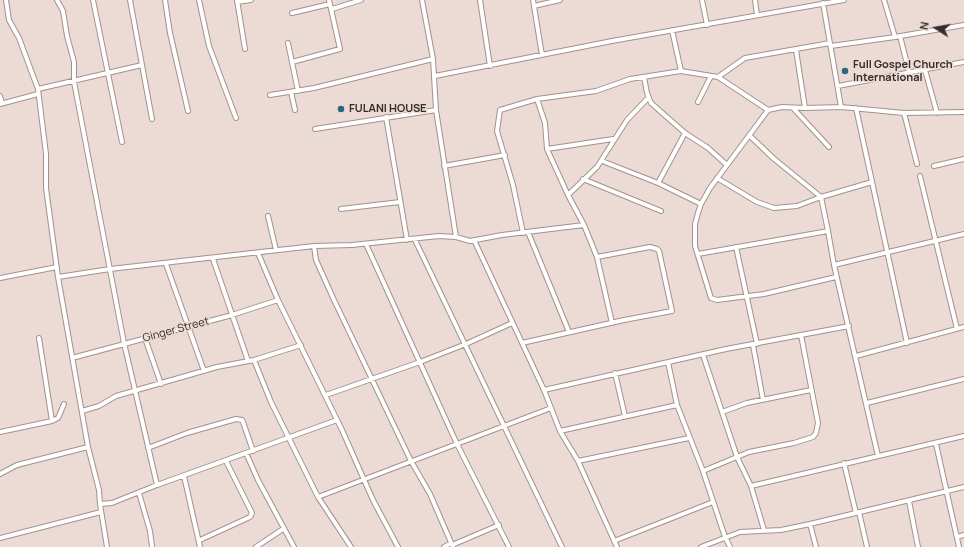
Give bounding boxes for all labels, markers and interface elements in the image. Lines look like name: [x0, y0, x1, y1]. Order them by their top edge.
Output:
north arrow: [916, 8, 956, 48]
text: N: [916, 20, 932, 31]
place label: Full Gospel Church International: [853, 58, 953, 84]
marker: Full Gospel Church International: [840, 66, 850, 76]
place label: FULANI HOUSE: [349, 102, 427, 116]
marker: FULANI HOUSE: [336, 104, 346, 114]
street label: Ginger Street: [141, 315, 211, 345]

